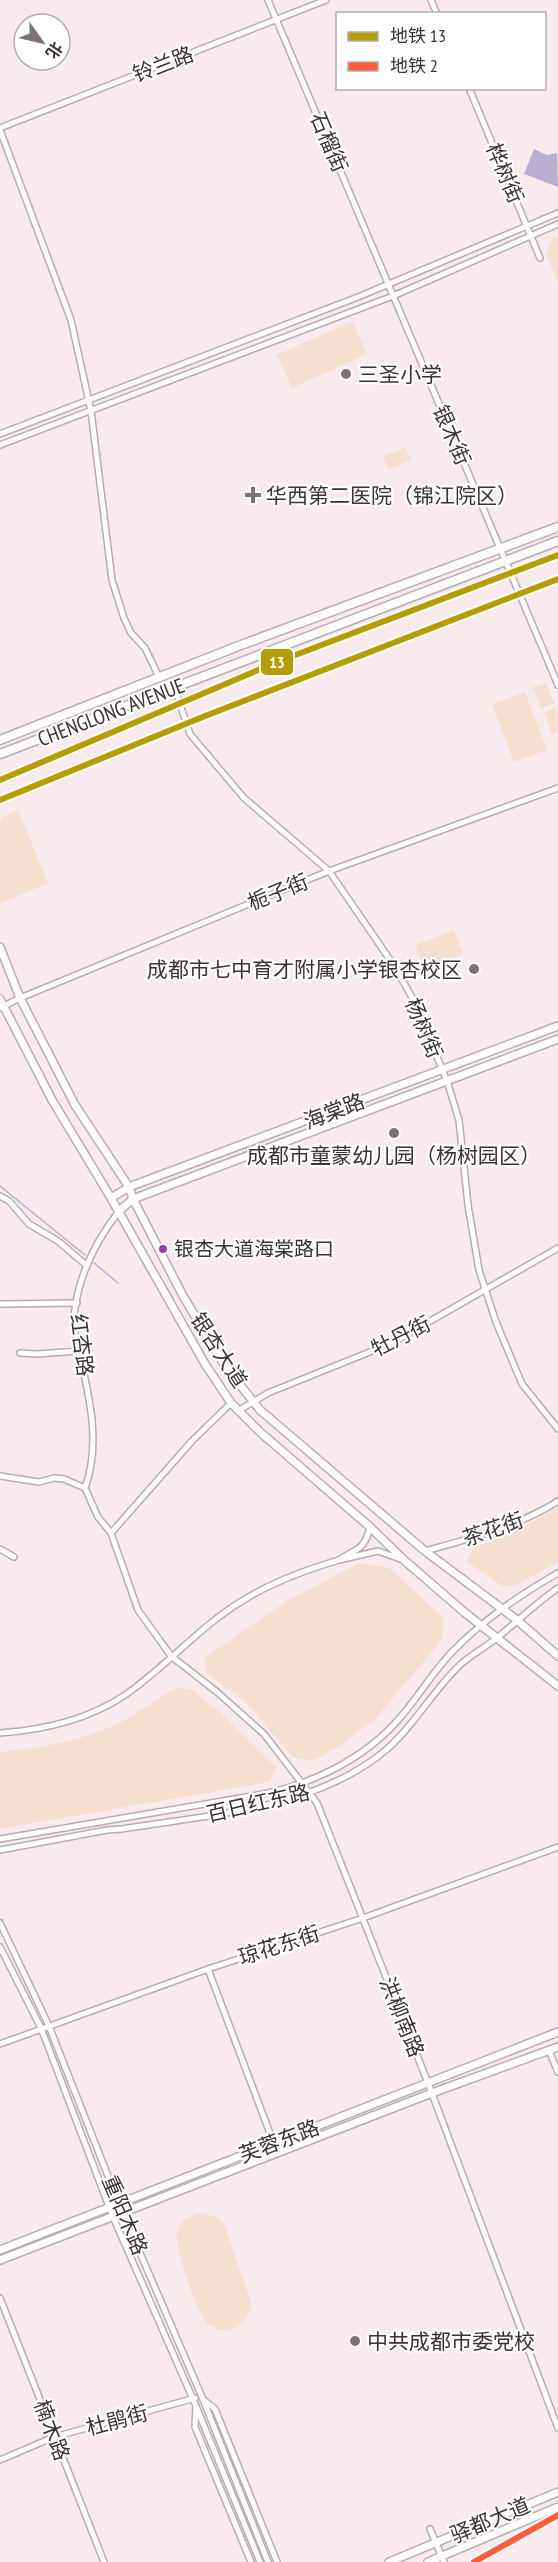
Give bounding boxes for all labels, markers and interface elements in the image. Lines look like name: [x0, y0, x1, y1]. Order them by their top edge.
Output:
north arrow: [12, 12, 72, 72]
legend: [336, 12, 546, 90]
text: 地铁 13: [390, 24, 446, 47]
text: 北: [42, 38, 67, 63]
street label: 铃兰路: [129, 40, 197, 88]
text: 地铁 2: [390, 54, 438, 77]
street label: 石榴街: [304, 108, 354, 176]
street label: 桦树街: [480, 139, 530, 207]
place label: 三圣小学: [358, 361, 442, 388]
marker: 三圣小学: [339, 367, 353, 381]
street label: 银木街: [427, 401, 477, 469]
place label: 华西第二医院（锦江院区）: [266, 482, 518, 509]
marker: 华西第二医院（锦江院区）: [244, 486, 262, 504]
line badge: 13: [260, 648, 294, 676]
text: 13: [269, 652, 285, 672]
street label: CHENGLONG AVENUE: [34, 672, 188, 752]
street label: 栀子街: [244, 868, 312, 916]
place label: 成都市七中育才附属小学银杏校区: [147, 956, 462, 983]
marker: 成都市七中育才附属小学银杏校区: [467, 962, 481, 976]
street label: 杨树街: [399, 994, 449, 1062]
street label: 海棠路: [300, 1087, 368, 1135]
marker: 成都市童蒙幼儿园（杨树园区）: [387, 1126, 401, 1140]
place label: 成都市童蒙幼儿园（杨树园区）: [247, 1142, 541, 1169]
place label: 银杏大道海棠路口: [174, 1236, 334, 1262]
marker: 银杏大道海棠路口: [157, 1243, 169, 1255]
street label: 银杏大道: [185, 1307, 253, 1393]
street label: 牡丹街: [367, 1310, 435, 1362]
street label: 红杏路: [65, 1312, 99, 1378]
street label: 茶花街: [459, 1506, 527, 1552]
street label: 百日红东路: [204, 1778, 312, 1828]
street label: 琼花东街: [235, 1919, 323, 1971]
street label: 洪柳南路: [374, 1973, 430, 2061]
street label: 芙蓉东路: [235, 2113, 323, 2169]
street label: 重阳木路: [96, 2171, 154, 2259]
place label: 中共成都市委党校: [367, 2328, 535, 2355]
marker: 中共成都市委党校: [348, 2334, 362, 2348]
street label: 楠木路: [28, 2396, 76, 2464]
street label: 杜鹃街: [83, 2399, 151, 2441]
street label: 驿都大道: [446, 2491, 534, 2549]

